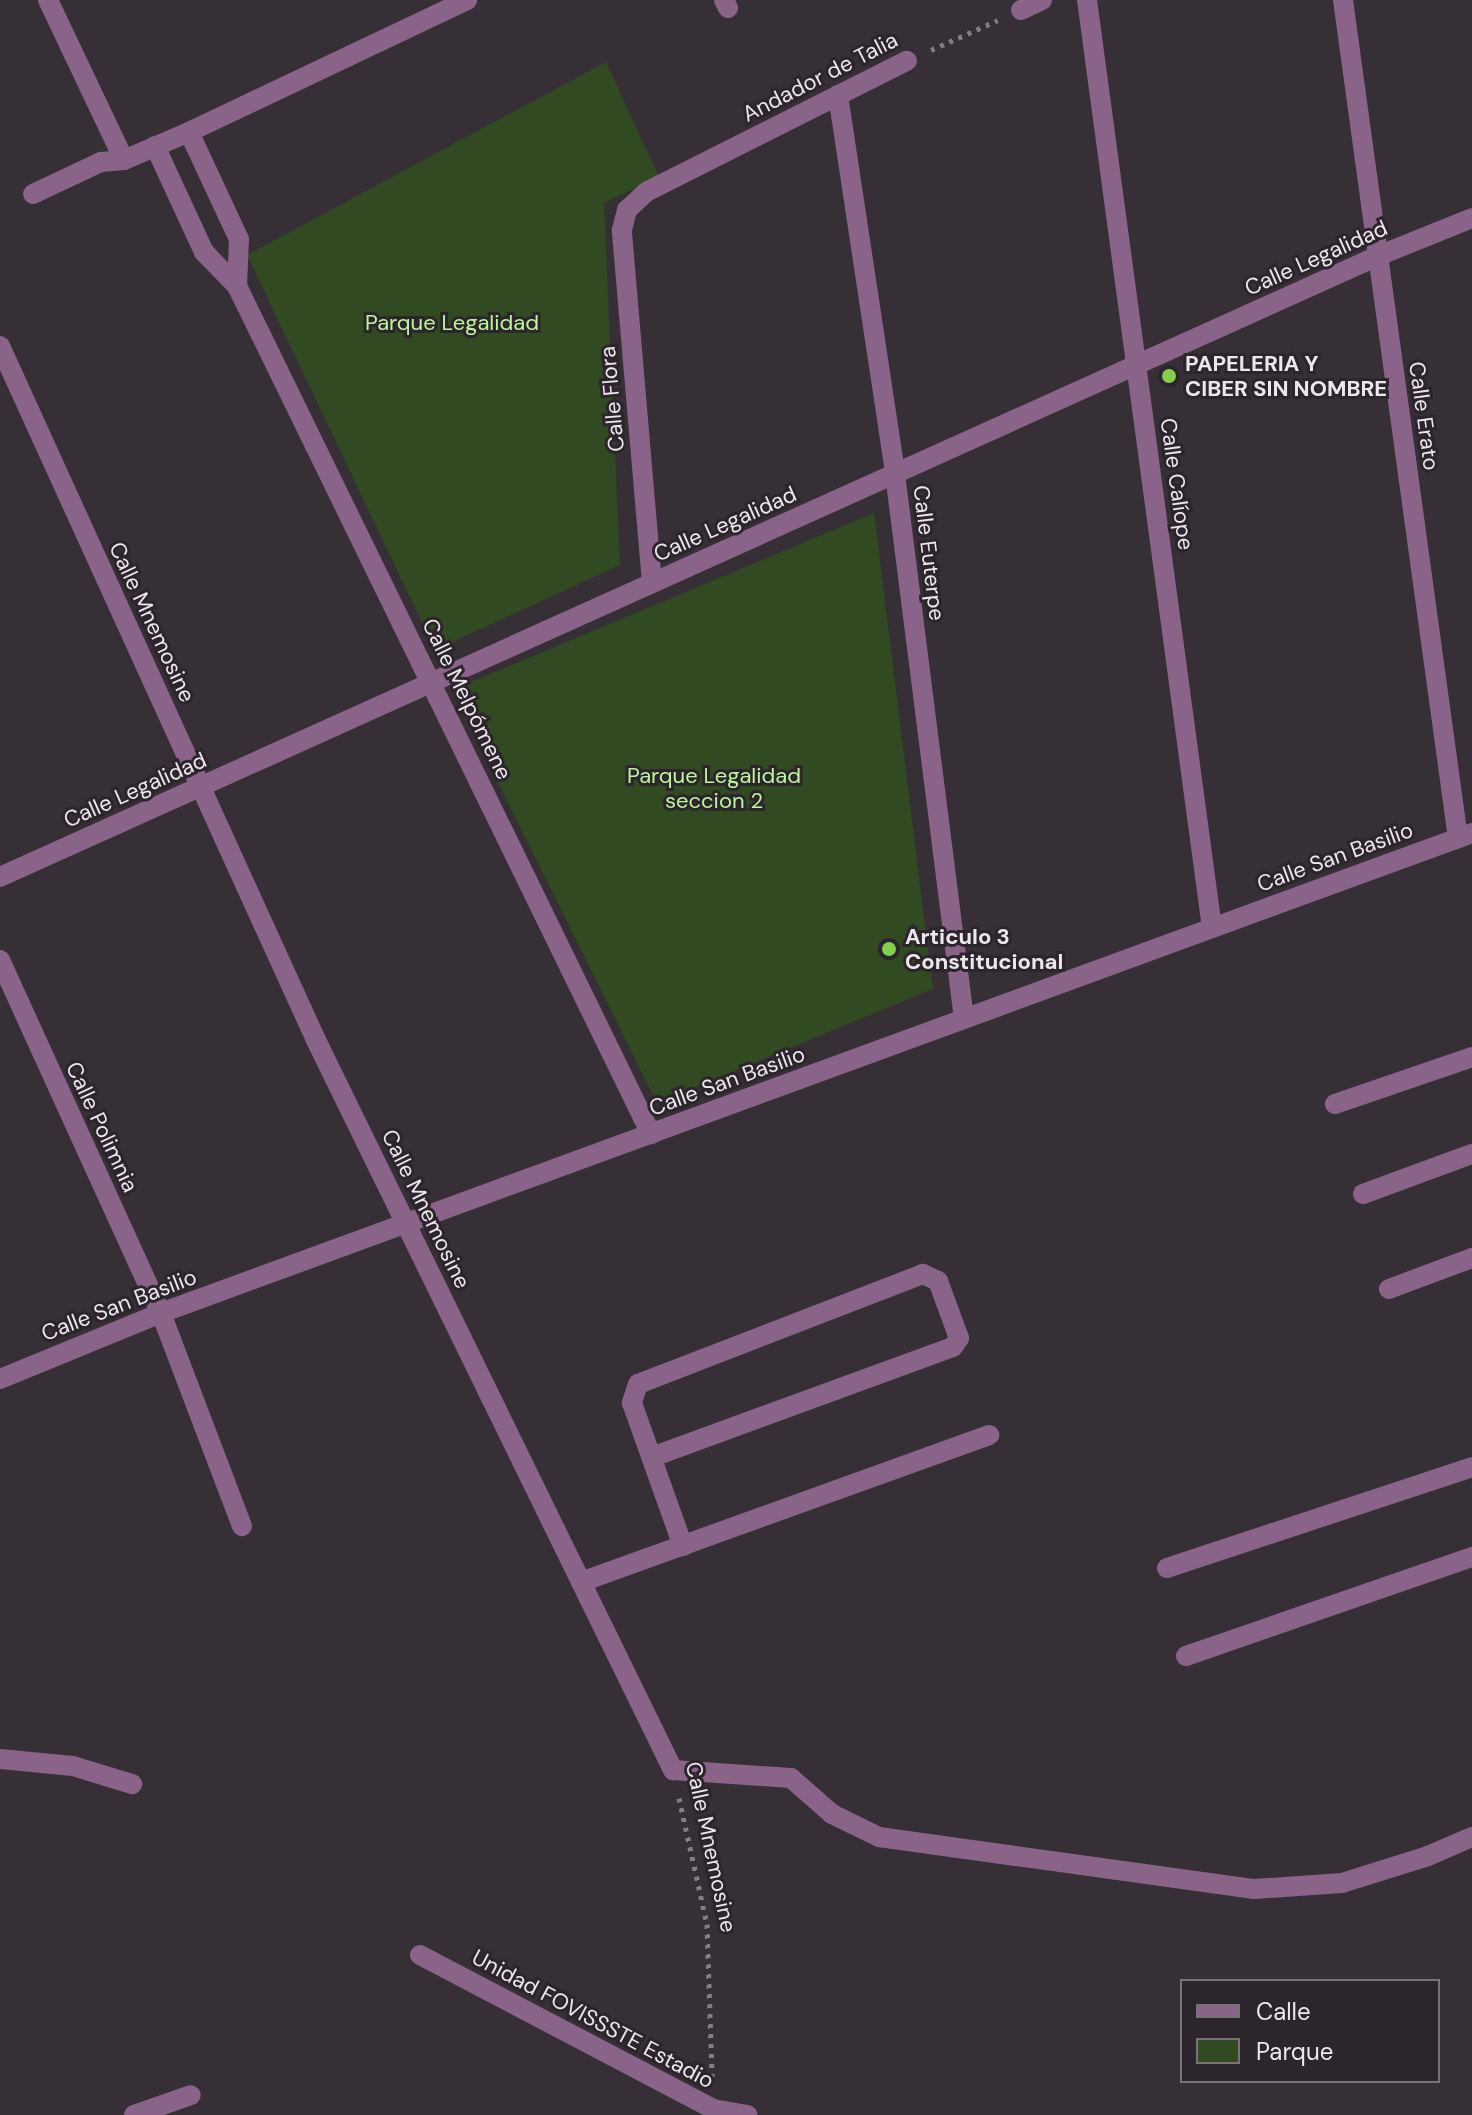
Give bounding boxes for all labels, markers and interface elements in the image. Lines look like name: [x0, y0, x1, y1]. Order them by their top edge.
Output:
street label: Andador de Talia: [738, 26, 902, 128]
street label: Calle Legalidad: [1241, 215, 1391, 301]
park label: Parque Legalidad: [365, 310, 539, 336]
street label: Calle Flora: [594, 345, 630, 453]
place label: PAPELERIA Y CIBER SIN NOMBRE: [1185, 350, 1387, 402]
street label: Calle Erato: [1403, 360, 1445, 472]
marker: PAPELERIA Y CIBER SIN NOMBRE: [1160, 367, 1178, 385]
street label: Calle Calíope: [1155, 416, 1199, 552]
street label: Calle Legalidad: [650, 481, 800, 567]
street label: Calle Euterpe: [908, 484, 950, 622]
street label: Calle Mnemosine: [103, 538, 201, 706]
street label: Calle Melpómene: [417, 614, 517, 784]
street label: Calle Legalidad: [60, 747, 210, 833]
park label: Parque Legalidad seccion 2: [627, 762, 801, 814]
street label: Calle San Basilio: [1253, 817, 1417, 897]
place label: Articulo 3 Constitucional: [905, 923, 1063, 974]
marker: Articulo 3 Constitucional: [880, 940, 898, 958]
street label: Calle San Basilio: [645, 1041, 809, 1121]
street label: Calle Polimnia: [60, 1058, 144, 1196]
street label: Calle Mnemosine: [376, 1125, 476, 1293]
street label: Calle San Basilio: [38, 1263, 200, 1347]
street label: Calle Mnemosine: [680, 1759, 742, 1935]
street label: Unidad FOVISSSTE Estadio: [468, 1944, 718, 2094]
legend: [1180, 1979, 1440, 2083]
text: Calle: [1256, 1996, 1311, 2027]
text: Parque: [1256, 2036, 1333, 2067]

